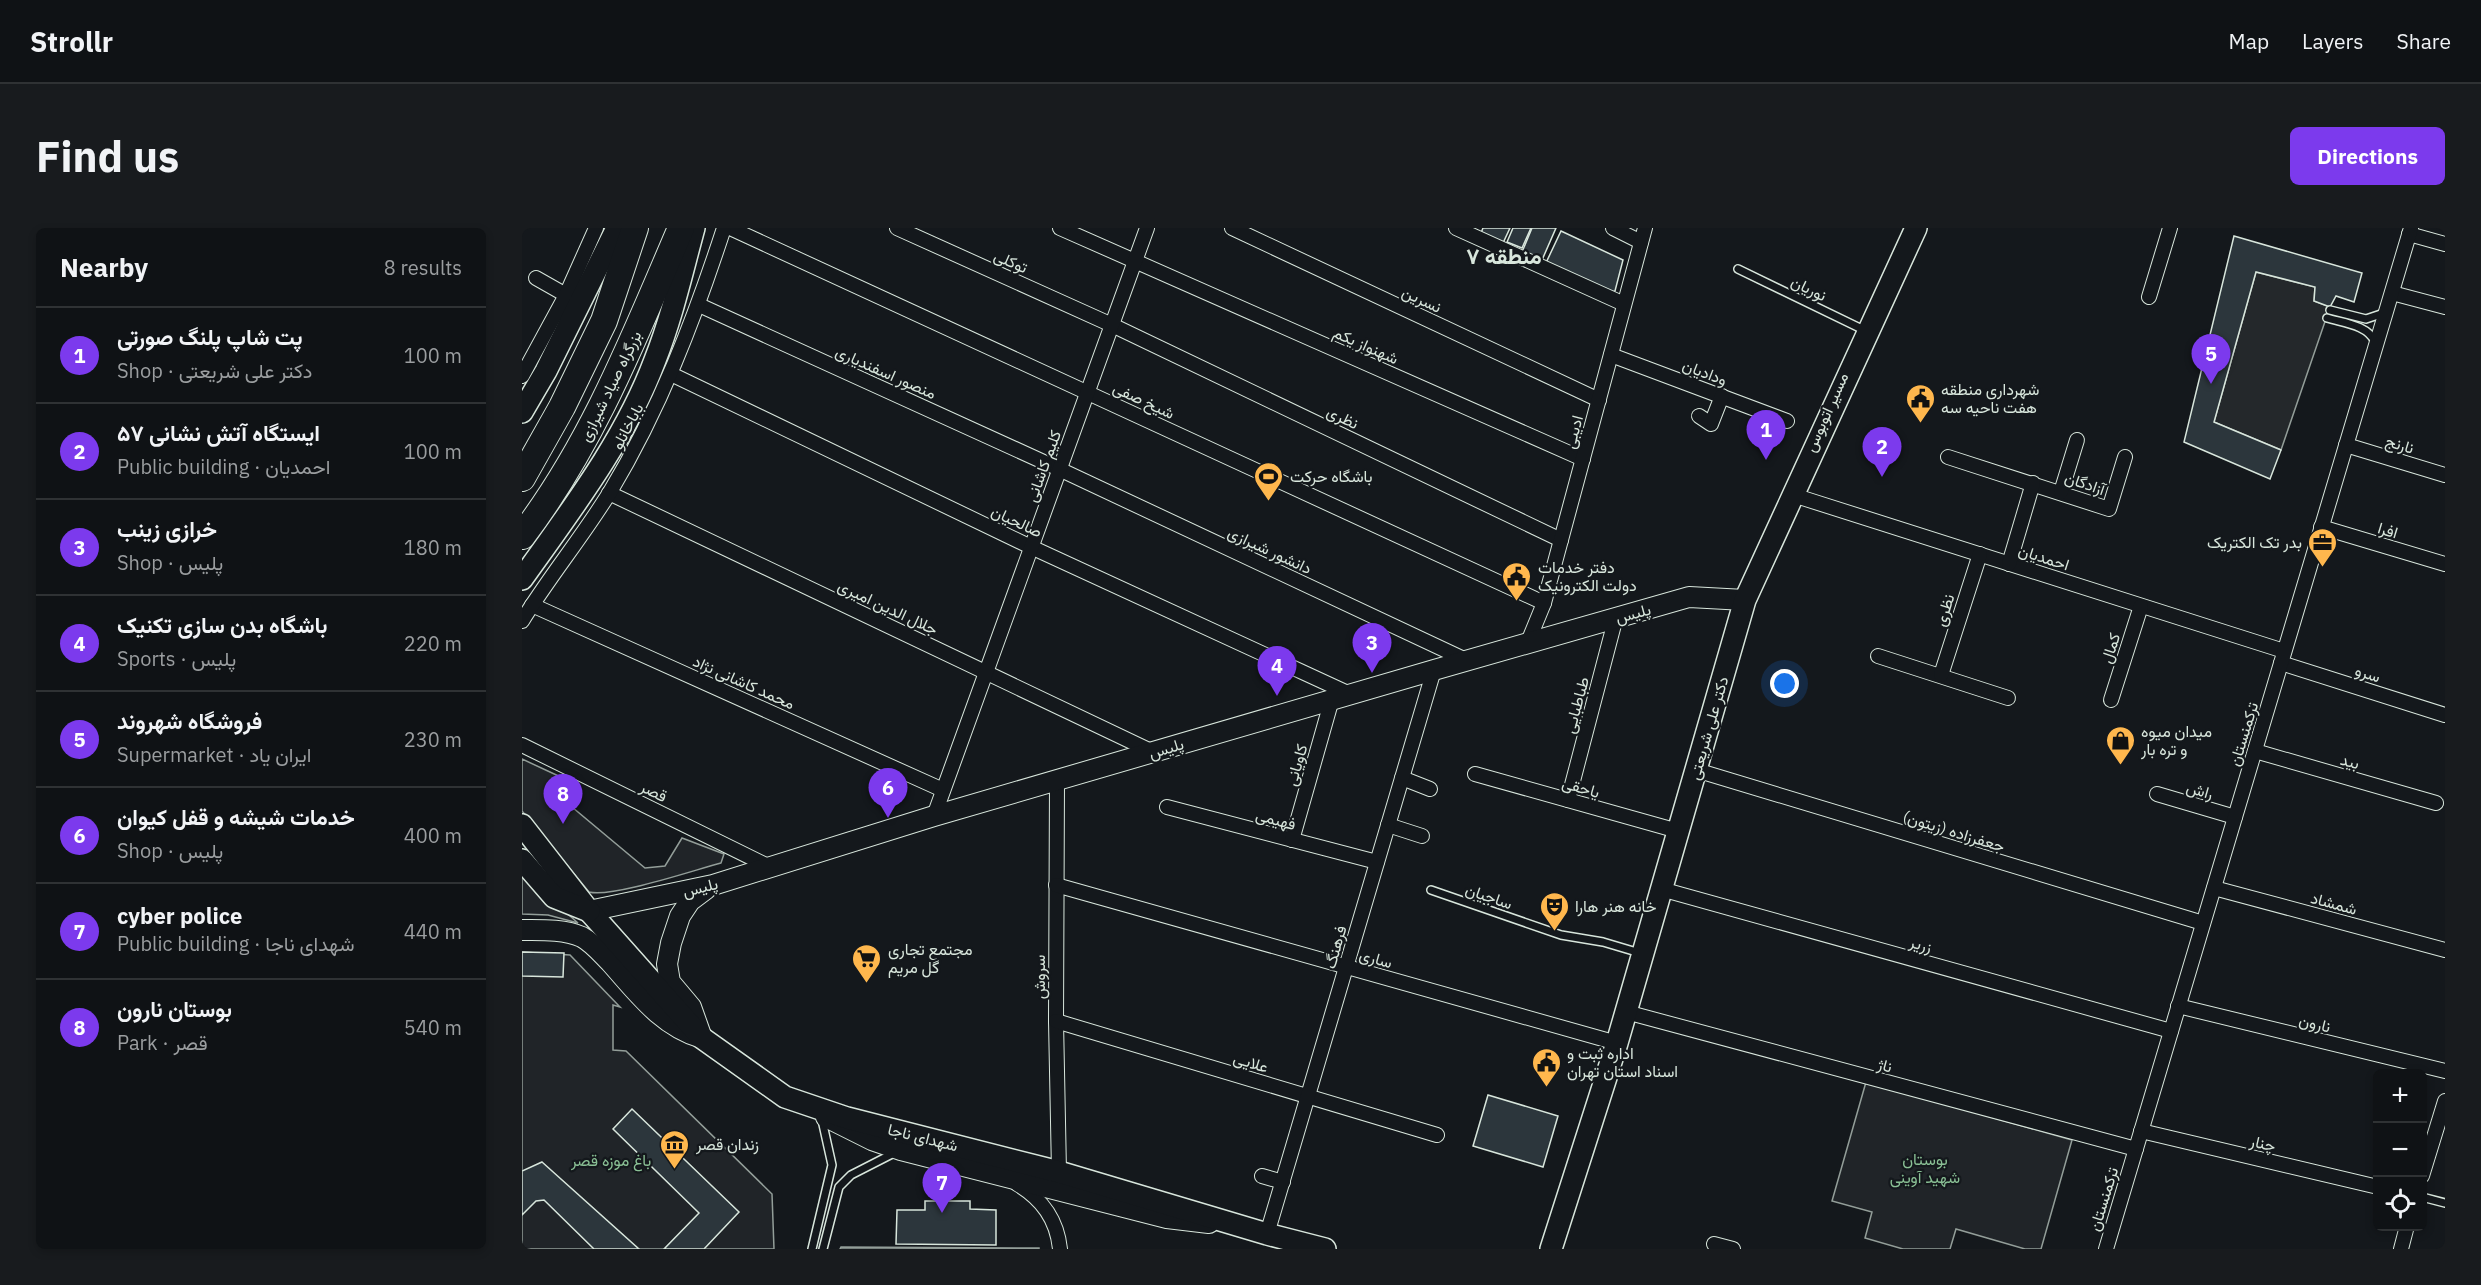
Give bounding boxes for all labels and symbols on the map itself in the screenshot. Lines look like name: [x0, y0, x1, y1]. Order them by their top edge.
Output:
district label: منطقه ۷: [1466, 241, 1542, 270]
street label: توکلی: [991, 245, 1031, 278]
street label: نوریان: [1787, 271, 1830, 306]
street label: نسرین: [1399, 281, 1445, 318]
street label: شهنواز یکم: [1330, 322, 1402, 369]
street label: بزرگراه صیاد شیرازی: [574, 327, 646, 445]
pin: 5: [2192, 334, 2230, 384]
street label: منصور اسفندیاری: [832, 341, 939, 404]
street label: ودادیان: [1680, 354, 1730, 391]
street label: مسیر اتوبوس: [1800, 369, 1853, 455]
street label: شیخ صفی: [1109, 377, 1178, 425]
place label: شهرداری منطقه هفت ناحیه سه: [1941, 379, 2039, 417]
public building icon: شهرداری منطقه هفت ناحیه سه: [1904, 382, 1936, 424]
street label: باباخانلو: [607, 399, 648, 453]
street label: نظری: [1323, 401, 1362, 434]
pin: 1: [1746, 410, 1786, 460]
street label: ادیبی: [1559, 413, 1588, 451]
street label: کلیم کاشانی: [1021, 427, 1066, 505]
pin: 2: [1862, 428, 1902, 477]
street label: نارنج: [2383, 430, 2417, 460]
sports icon: باشگاه حرکت: [1253, 460, 1285, 502]
place label: باشگاه حرکت: [1290, 466, 1373, 487]
street label: آزادگان: [2062, 467, 2109, 501]
street label: صالحیان: [988, 501, 1046, 541]
street label: افرا: [2375, 518, 2400, 543]
street label: دانشور شیرازی: [1224, 522, 1315, 579]
office icon: بدر تک الکتریک: [2307, 526, 2339, 568]
place label: بدر تک الکتریک: [2207, 532, 2302, 553]
street label: احمدیان: [2016, 539, 2072, 575]
place label: دفتر خدمات دولت الکترونیک: [1538, 557, 1637, 596]
public building icon: دفتر خدمات دولت الکترونیک: [1501, 560, 1533, 602]
street label: جلال الدین امیری: [834, 575, 941, 640]
street label: نظری: [1929, 591, 1960, 629]
street label: پلیس: [1613, 599, 1653, 629]
pin: 3: [1352, 624, 1392, 673]
street label: کمال: [2096, 630, 2124, 666]
pin: 4: [1258, 646, 1296, 696]
street label: محمد کاشانی نژاد: [690, 651, 798, 714]
street label: سرو: [2352, 660, 2383, 687]
your location: [1770, 669, 1799, 698]
street label: طباطبایی: [1559, 674, 1594, 736]
street label: دکتر علی شریعتی: [1684, 674, 1733, 782]
street label: ترکمنستان: [2224, 699, 2263, 769]
place label: میدان میوه و تره بار: [2140, 721, 2212, 760]
shop icon: میدان میوه و تره بار: [2104, 724, 2136, 766]
street label: پلیس: [1146, 733, 1187, 765]
street label: کاویانی: [1281, 742, 1312, 788]
street label: بید: [2338, 749, 2362, 773]
pin: 6: [868, 768, 908, 818]
street label: یاحقی: [1560, 772, 1602, 803]
pin: 8: [544, 774, 582, 824]
street label: قصر: [636, 776, 671, 807]
street label: راش: [2184, 777, 2216, 804]
street label: فهیمی: [1253, 804, 1298, 835]
street label: جعفرزاده (زیتون): [1900, 806, 2008, 857]
street label: پلیس: [680, 873, 720, 903]
street label: ساجیان: [1463, 879, 1515, 913]
street label: شمشاد: [2309, 887, 2359, 919]
theatre icon: خانه هنر هارا: [1538, 890, 1570, 932]
place label: خانه هنر هارا: [1575, 896, 1657, 917]
street label: فرهنگ: [1319, 923, 1352, 971]
street label: زریر: [1906, 931, 1935, 958]
place label: مجتمع تجاری گل مریم: [888, 939, 973, 978]
supermarket icon: مجتمع تجاری گل مریم: [851, 942, 883, 984]
street label: ساری: [1357, 944, 1395, 973]
street label: سروش: [1029, 955, 1050, 999]
street label: نارون: [2297, 1009, 2333, 1038]
place label: اداره ثبت و اسناد استان تهران: [1567, 1043, 1678, 1082]
public building icon: اداره ثبت و اسناد استان تهران: [1530, 1046, 1562, 1088]
street label: علایی: [1231, 1047, 1271, 1078]
street label: ناژ: [1874, 1053, 1894, 1077]
street label: شهدای ناجا: [886, 1119, 960, 1156]
museum icon: زندان قصر: [659, 1128, 691, 1170]
street label: چنار: [2247, 1130, 2278, 1158]
place label: زندان قصر: [695, 1134, 759, 1155]
park label: بوستان شهید آوینی: [1890, 1149, 1960, 1188]
park label: باغ موزه قصر: [570, 1150, 651, 1172]
pin: 7: [922, 1164, 962, 1213]
street label: ترکمنستان: [2084, 1164, 2123, 1234]

